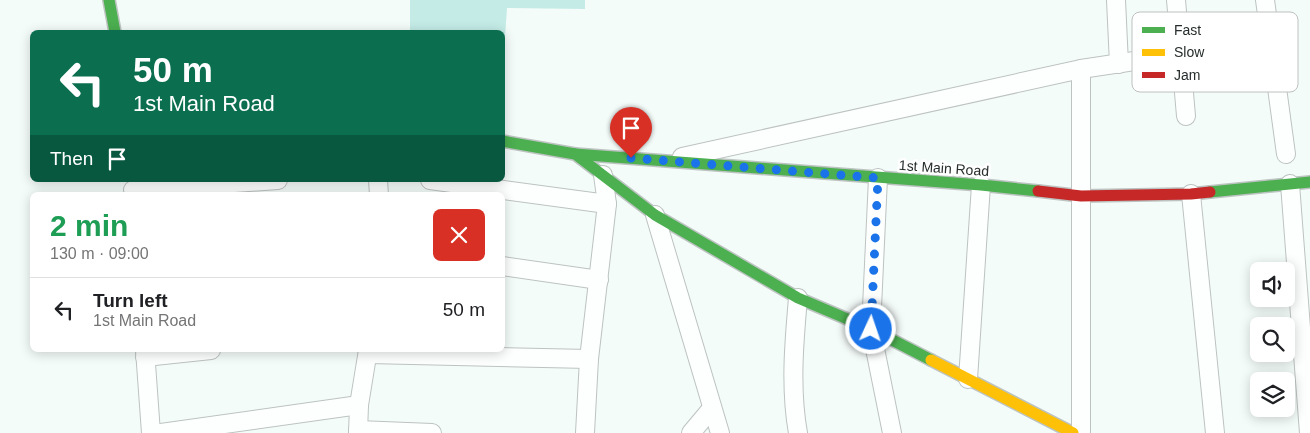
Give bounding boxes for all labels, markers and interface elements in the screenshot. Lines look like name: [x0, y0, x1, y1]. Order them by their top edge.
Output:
legend: [1132, 12, 1298, 92]
text: Fast: [1174, 22, 1201, 38]
text: Slow: [1174, 44, 1205, 60]
icon: left: [50, 50, 115, 115]
text: 50 m: [133, 50, 213, 89]
text: Jam: [1174, 67, 1200, 83]
text: 1st Main Road: [133, 91, 275, 116]
pin: [610, 107, 652, 158]
icon: arrive: [617, 114, 645, 142]
icon: arrive: [103, 145, 131, 173]
text: Then: [50, 148, 93, 169]
street label: 1st Main Road: [898, 157, 990, 179]
text: 2 min: [50, 209, 128, 242]
button: close: [433, 209, 485, 261]
text: 130 m · 09:00: [50, 245, 149, 262]
map controls: [1250, 262, 1295, 417]
button: sound: [1250, 262, 1295, 307]
text: Turn left: [93, 290, 168, 311]
icon: left: [50, 296, 78, 324]
text: 50 m: [443, 299, 485, 320]
position arrow: [844, 302, 896, 354]
text: 1st Main Road: [93, 312, 196, 329]
button: search: [1250, 317, 1295, 362]
button: layers: [1250, 372, 1295, 417]

